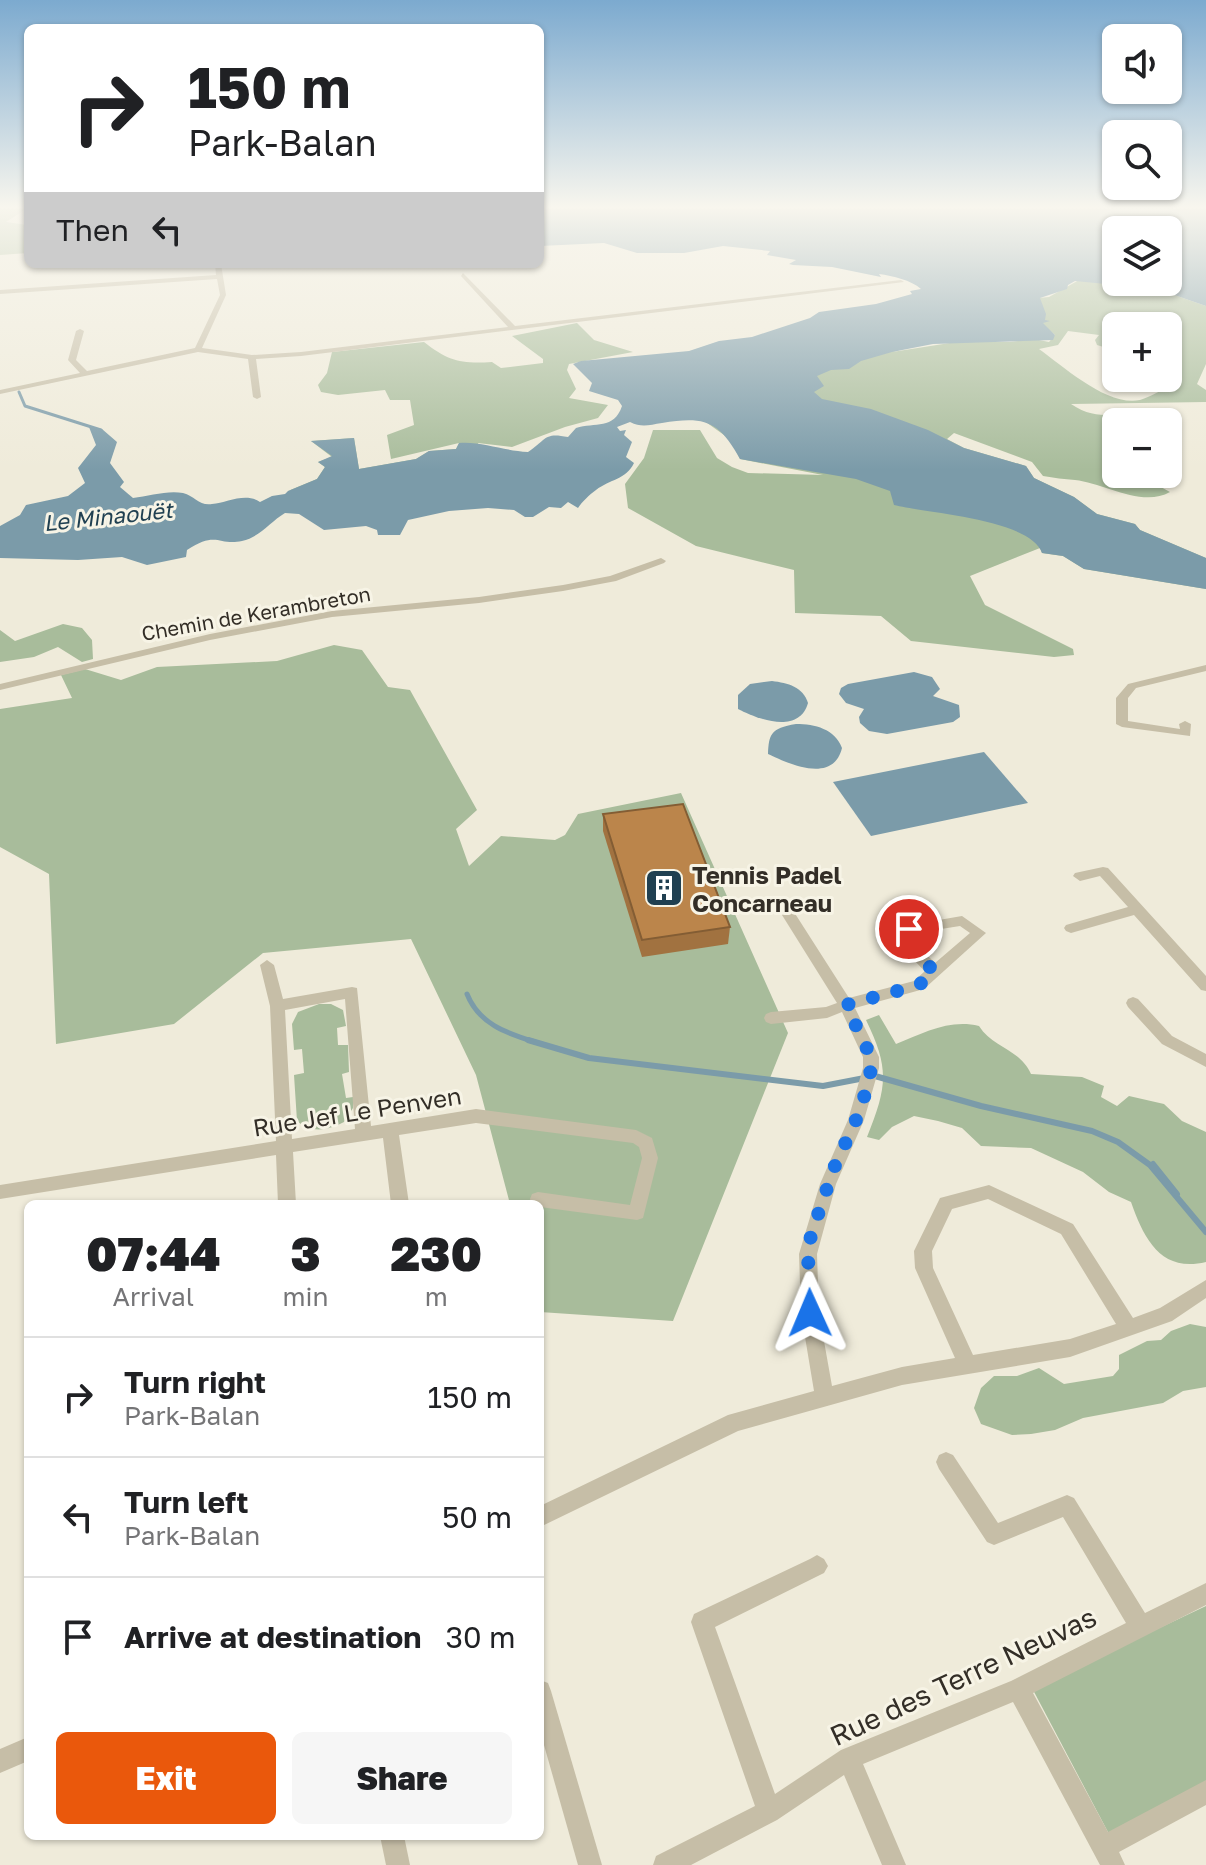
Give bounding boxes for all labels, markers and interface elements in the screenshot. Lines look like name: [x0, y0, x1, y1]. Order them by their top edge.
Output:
map controls: [1102, 24, 1182, 488]
button: sound: [1102, 24, 1182, 104]
text: 150 m: [188, 53, 350, 120]
icon: right: [56, 56, 160, 160]
button: search: [1102, 120, 1182, 200]
text: Park-Balan: [188, 121, 377, 164]
icon: left: [145, 208, 189, 252]
text: Then: [56, 212, 129, 248]
button: layers: [1102, 216, 1182, 296]
button: +: [1102, 312, 1182, 392]
button: −: [1102, 408, 1182, 488]
water label: Le Minaouët: [42, 496, 176, 536]
street label: Chemin de Kerambreton: [140, 581, 372, 645]
place label: Tennis Padel Concarneau: [692, 860, 842, 917]
building icon: Tennis Padel Concarneau: [643, 867, 685, 909]
pin: [875, 895, 943, 963]
icon: arrive: [887, 907, 931, 951]
street label: Rue Jef Le Penven: [251, 1080, 463, 1142]
text: 07:44: [86, 1224, 221, 1282]
text: 3: [290, 1224, 321, 1282]
text: 230: [390, 1224, 482, 1282]
position arrow: [768, 1271, 852, 1355]
text: Arrival: [113, 1281, 194, 1312]
text: min: [283, 1281, 329, 1312]
text: m: [425, 1281, 448, 1312]
text: Turn right: [124, 1364, 266, 1400]
icon: right: [56, 1375, 100, 1419]
text: 150 m: [427, 1379, 512, 1415]
text: Park-Balan: [124, 1400, 260, 1431]
text: Turn left: [124, 1484, 249, 1520]
icon: left: [56, 1495, 100, 1539]
text: 50 m: [442, 1499, 512, 1535]
text: Park-Balan: [124, 1520, 260, 1551]
street label: Rue des Terre Neuvas: [825, 1600, 1101, 1752]
icon: arrive: [56, 1615, 100, 1659]
text: Arrive at destination: [124, 1619, 421, 1655]
text: 30 m: [445, 1619, 516, 1655]
button: Exit: [56, 1732, 276, 1824]
button: Share: [292, 1732, 512, 1824]

